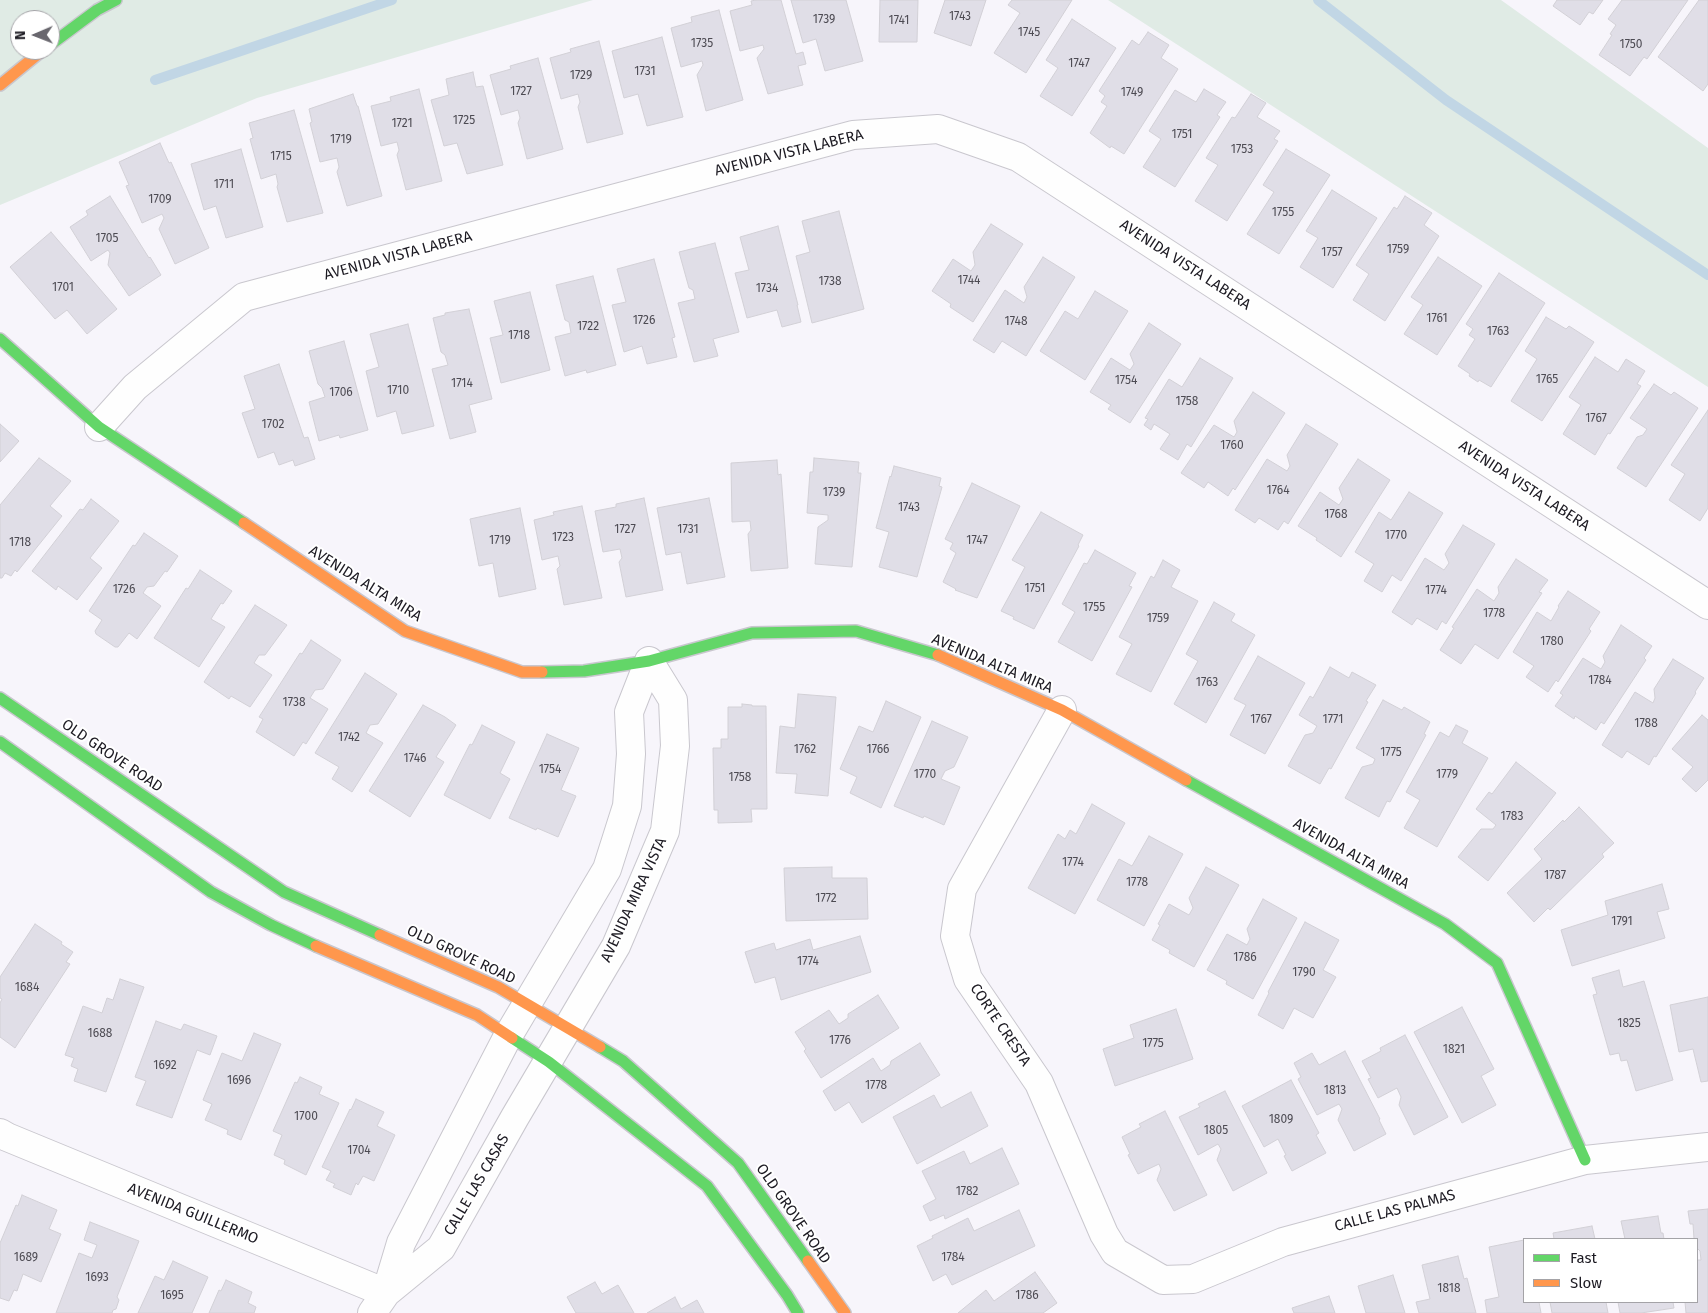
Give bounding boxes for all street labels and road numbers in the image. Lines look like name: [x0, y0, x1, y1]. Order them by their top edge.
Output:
street label: AVENIDA VISTA LABERA: [713, 126, 865, 180]
street label: AVENIDA VISTA LABERA: [1116, 216, 1254, 314]
street label: AVENIDA VISTA LABERA: [322, 228, 474, 284]
street label: AVENIDA VISTA LABERA: [1455, 437, 1593, 535]
street label: AVENIDA ALTA MIRA: [305, 542, 425, 626]
street label: AVENIDA ALTA MIRA: [929, 630, 1055, 698]
street label: OLD GROVE ROAD: [58, 716, 166, 796]
street label: AVENIDA ALTA MIRA: [1290, 815, 1412, 893]
street label: AVENIDA MIRA VISTA: [597, 835, 671, 965]
street label: OLD GROVE ROAD: [404, 922, 518, 988]
street label: CORTE CRESTA: [966, 980, 1034, 1070]
street label: CALLE LAS CASAS: [441, 1131, 513, 1239]
street label: OLD GROVE ROAD: [752, 1161, 834, 1267]
street label: AVENIDA GUILLERMO: [125, 1180, 261, 1248]
street label: CALLE LAS PALMAS: [1333, 1186, 1457, 1236]

